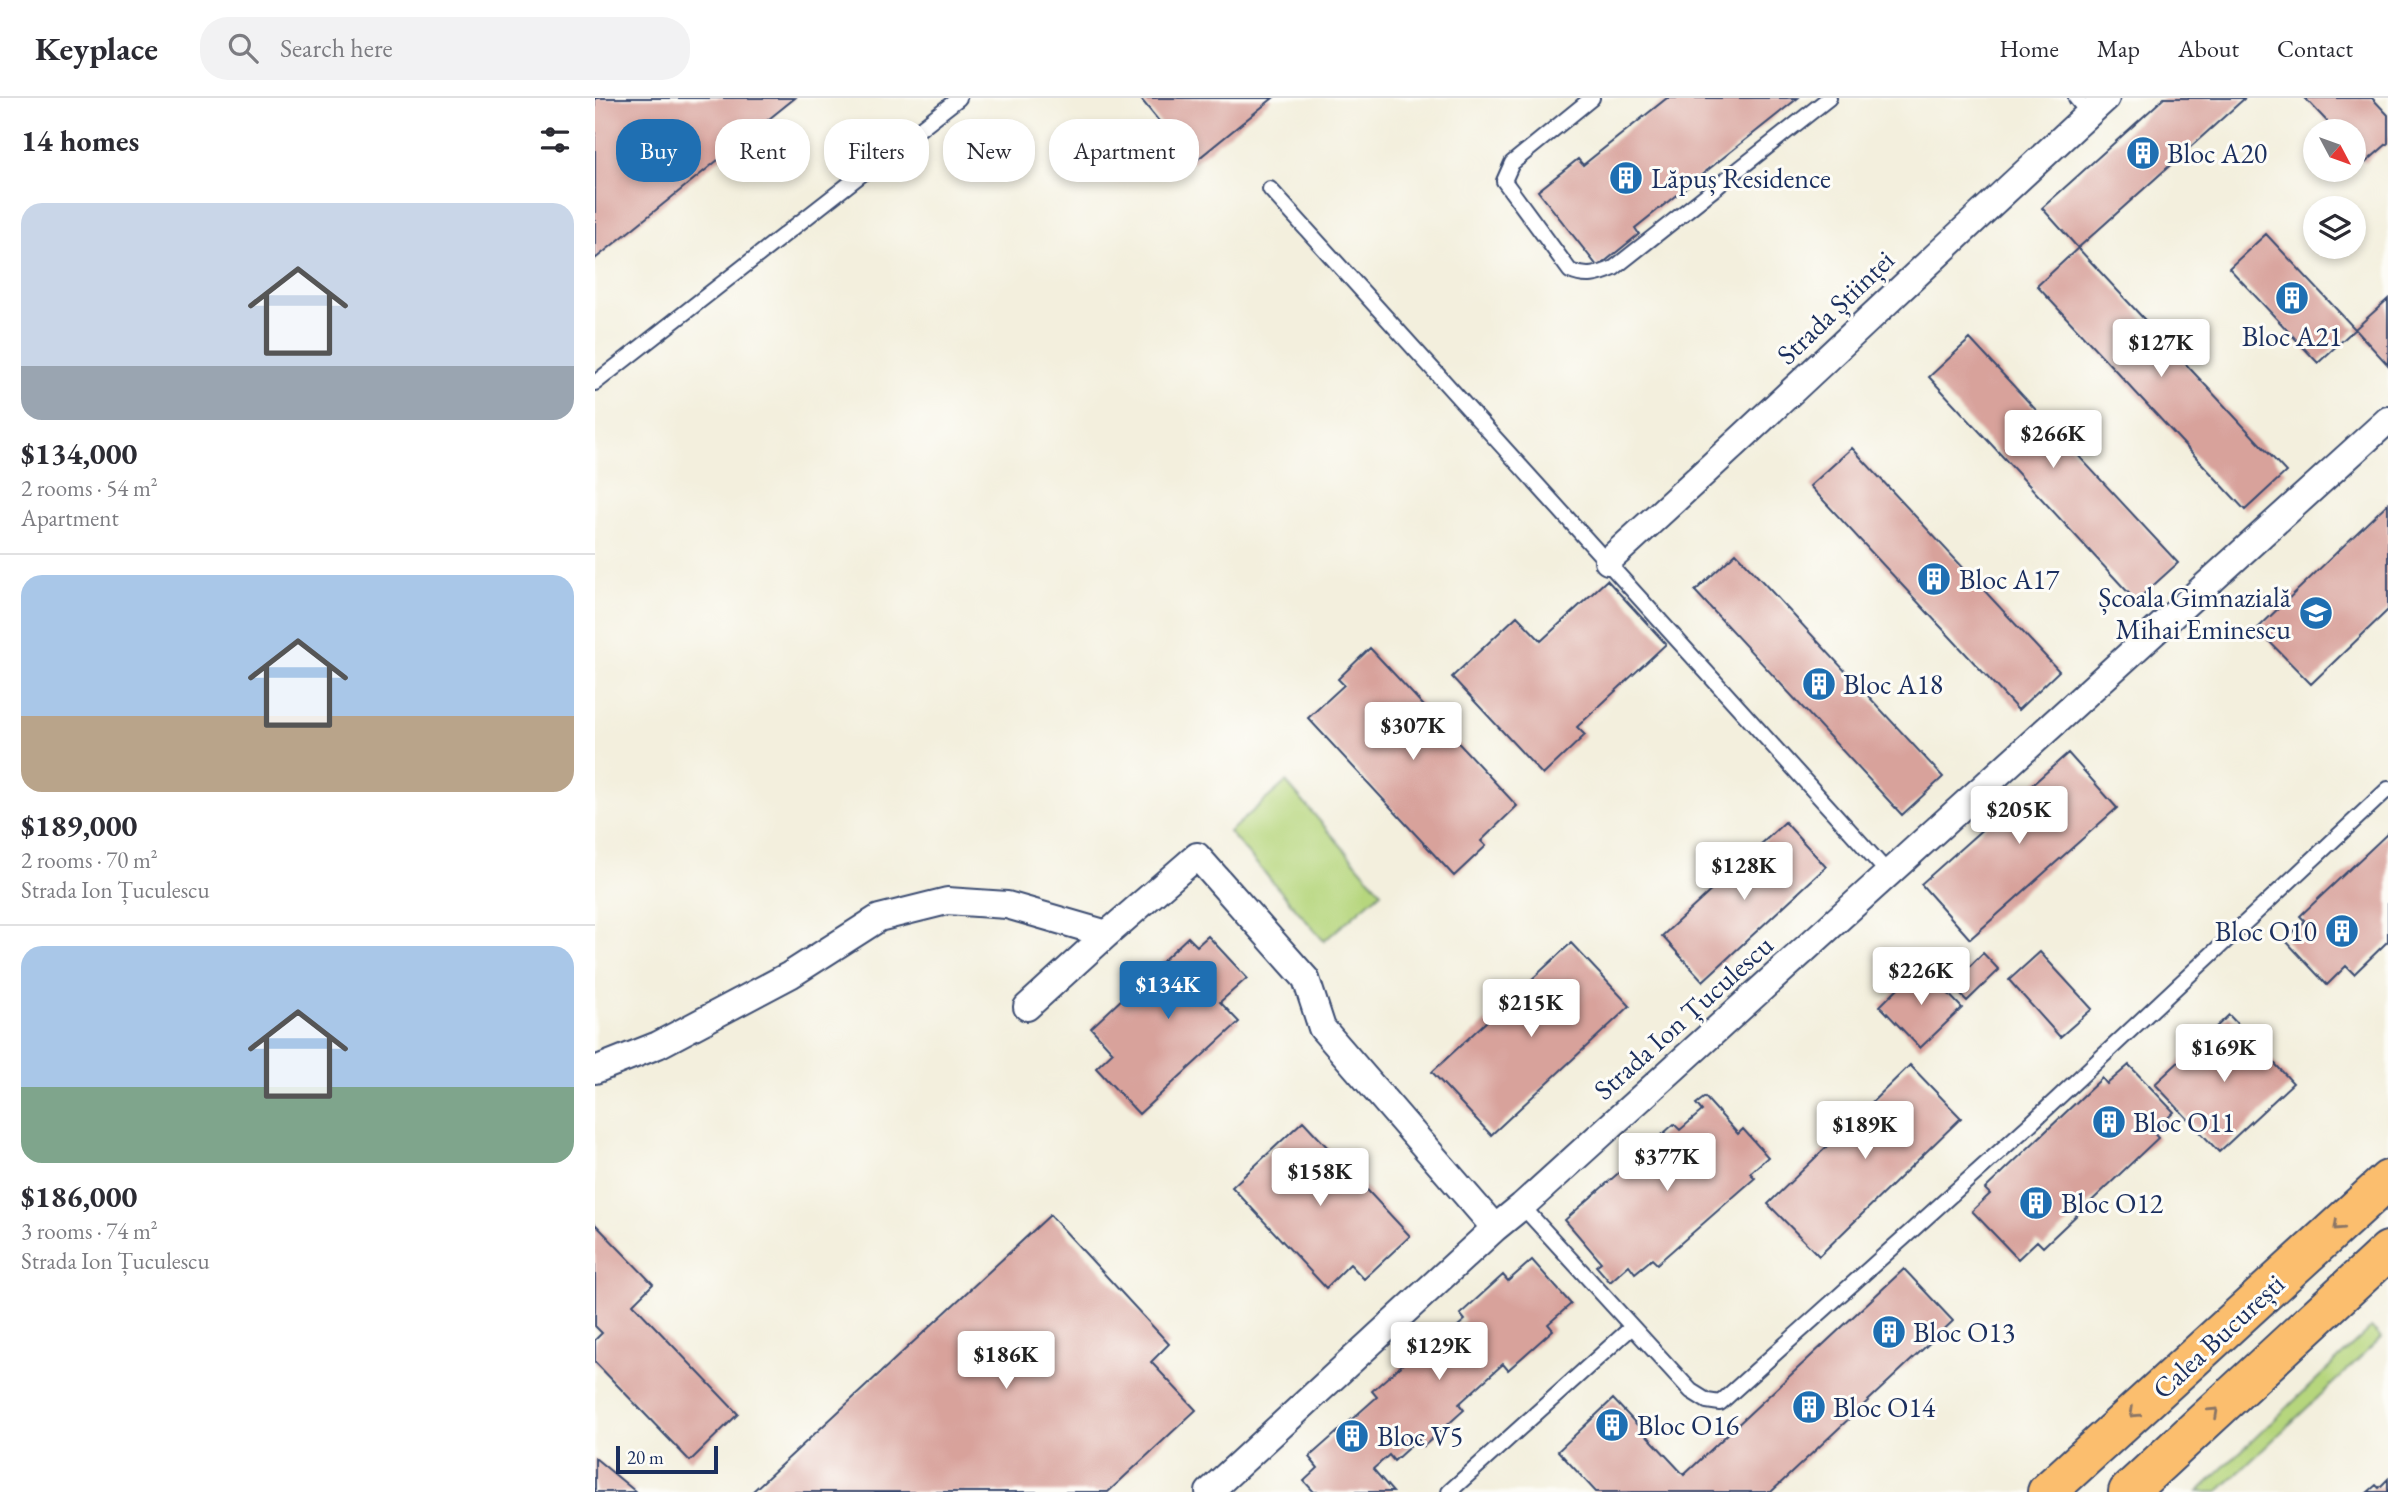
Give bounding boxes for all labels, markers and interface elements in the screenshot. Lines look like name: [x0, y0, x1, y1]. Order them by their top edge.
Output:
search box: [200, 17, 690, 80]
text: Keyplace: [35, 27, 158, 70]
icon: search: [224, 29, 262, 67]
text: Search here: [280, 31, 393, 65]
text: Home: [1999, 33, 2059, 64]
text: Map: [2097, 33, 2140, 64]
text: About: [2178, 33, 2239, 64]
text: Contact: [2277, 33, 2353, 64]
chip: Buy: [616, 119, 701, 182]
chip: Rent: [715, 119, 810, 182]
chip: Filters: [824, 119, 929, 182]
chip: New: [943, 119, 1035, 182]
chip: Apartment: [1049, 119, 1199, 182]
north arrow: [2303, 119, 2366, 182]
map controls: [2303, 119, 2366, 259]
text: 14 homes: [21, 121, 139, 160]
icon: filters: [536, 121, 574, 159]
building icon: Bloc A20: [2124, 134, 2162, 172]
place label: Bloc A20: [2167, 135, 2267, 171]
building icon: Lăpuș Residence: [1607, 159, 1645, 197]
place label: Lăpuș Residence: [1651, 160, 1831, 196]
button: layers: [2303, 196, 2366, 259]
street label: Strada Științei: [1768, 242, 1902, 372]
icon: home: [235, 248, 361, 374]
building icon: Bloc A21: [2273, 279, 2311, 317]
place label: Bloc A21: [2242, 318, 2342, 354]
pin: $127K: [2112, 320, 2210, 379]
text: $127K: [2129, 327, 2193, 357]
pin: $266K: [2004, 410, 2102, 470]
text: $266K: [2021, 418, 2085, 448]
text: $134,000: [21, 434, 137, 473]
text: 2 rooms · 54 m²: [21, 473, 158, 503]
text: Apartment: [21, 503, 119, 533]
building icon: Bloc A17: [1915, 560, 1953, 598]
place label: Bloc A17: [1959, 561, 2060, 597]
place label: Școala Gimnazială Mihai Eminescu: [2098, 579, 2292, 647]
school or university icon: Școala Gimnazială Mihai Eminescu: [2297, 594, 2335, 632]
icon: home: [235, 620, 361, 746]
building icon: Bloc A18: [1800, 665, 1838, 703]
place label: Bloc A18: [1843, 666, 1943, 702]
pin: $307K: [1364, 702, 1462, 762]
text: $307K: [1381, 710, 1445, 740]
pin: $205K: [1970, 786, 2068, 846]
text: $205K: [1987, 794, 2051, 824]
text: $189,000: [21, 806, 137, 845]
pin: $128K: [1695, 842, 1793, 902]
text: 2 rooms · 70 m²: [21, 845, 158, 875]
text: $128K: [1712, 850, 1776, 880]
text: Strada Ion Țuculescu: [21, 875, 210, 905]
building icon: Bloc O10: [2323, 912, 2361, 950]
place label: Bloc O10: [2215, 913, 2317, 949]
street label: Strada Ion Țuculescu: [1586, 927, 1781, 1107]
pin: $226K: [1872, 948, 1970, 1007]
text: $226K: [1889, 955, 1953, 985]
pin: $134K: [1119, 962, 1217, 1021]
text: $134K: [1136, 969, 1200, 999]
pin: $215K: [1482, 979, 1580, 1039]
text: $215K: [1499, 987, 1563, 1017]
icon: home: [235, 991, 361, 1117]
pin: $169K: [2175, 1024, 2273, 1084]
text: $169K: [2192, 1032, 2256, 1062]
pin: $189K: [1816, 1102, 1914, 1161]
building icon: Bloc O11: [2090, 1103, 2128, 1141]
place label: Bloc O11: [2133, 1104, 2235, 1140]
text: $189K: [1833, 1109, 1897, 1139]
pin: $377K: [1618, 1134, 1716, 1193]
text: $377K: [1635, 1141, 1699, 1171]
pin: $158K: [1271, 1148, 1369, 1208]
text: $158K: [1288, 1156, 1352, 1186]
text: $186,000: [21, 1177, 137, 1216]
building icon: Bloc O12: [2017, 1184, 2055, 1222]
place label: Bloc O12: [2061, 1185, 2164, 1221]
text: 3 rooms · 74 m²: [21, 1216, 158, 1246]
one-way arrow: [2333, 1218, 2346, 1230]
text: Strada Ion Țuculescu: [21, 1246, 210, 1276]
street label: Calea București: [2144, 1266, 2292, 1406]
building icon: Bloc O13: [1870, 1313, 1908, 1351]
place label: Bloc O13: [1913, 1314, 2015, 1350]
pin: $129K: [1390, 1322, 1488, 1382]
text: $129K: [1407, 1330, 1471, 1360]
pin: $186K: [957, 1332, 1055, 1391]
text: $186K: [974, 1339, 1038, 1369]
building icon: Bloc O14: [1790, 1388, 1828, 1426]
place label: Bloc O14: [1833, 1389, 1936, 1425]
one-way arrow: [2129, 1405, 2142, 1417]
building icon: Bloc O16: [1593, 1406, 1631, 1444]
place label: Bloc O16: [1637, 1407, 1739, 1443]
one-way arrow: [2206, 1408, 2219, 1421]
building icon: Bloc V5: [1333, 1417, 1371, 1455]
place label: Bloc V5: [1377, 1418, 1463, 1454]
scale bar: [616, 1443, 717, 1475]
text: 20 m: [627, 1445, 664, 1470]

